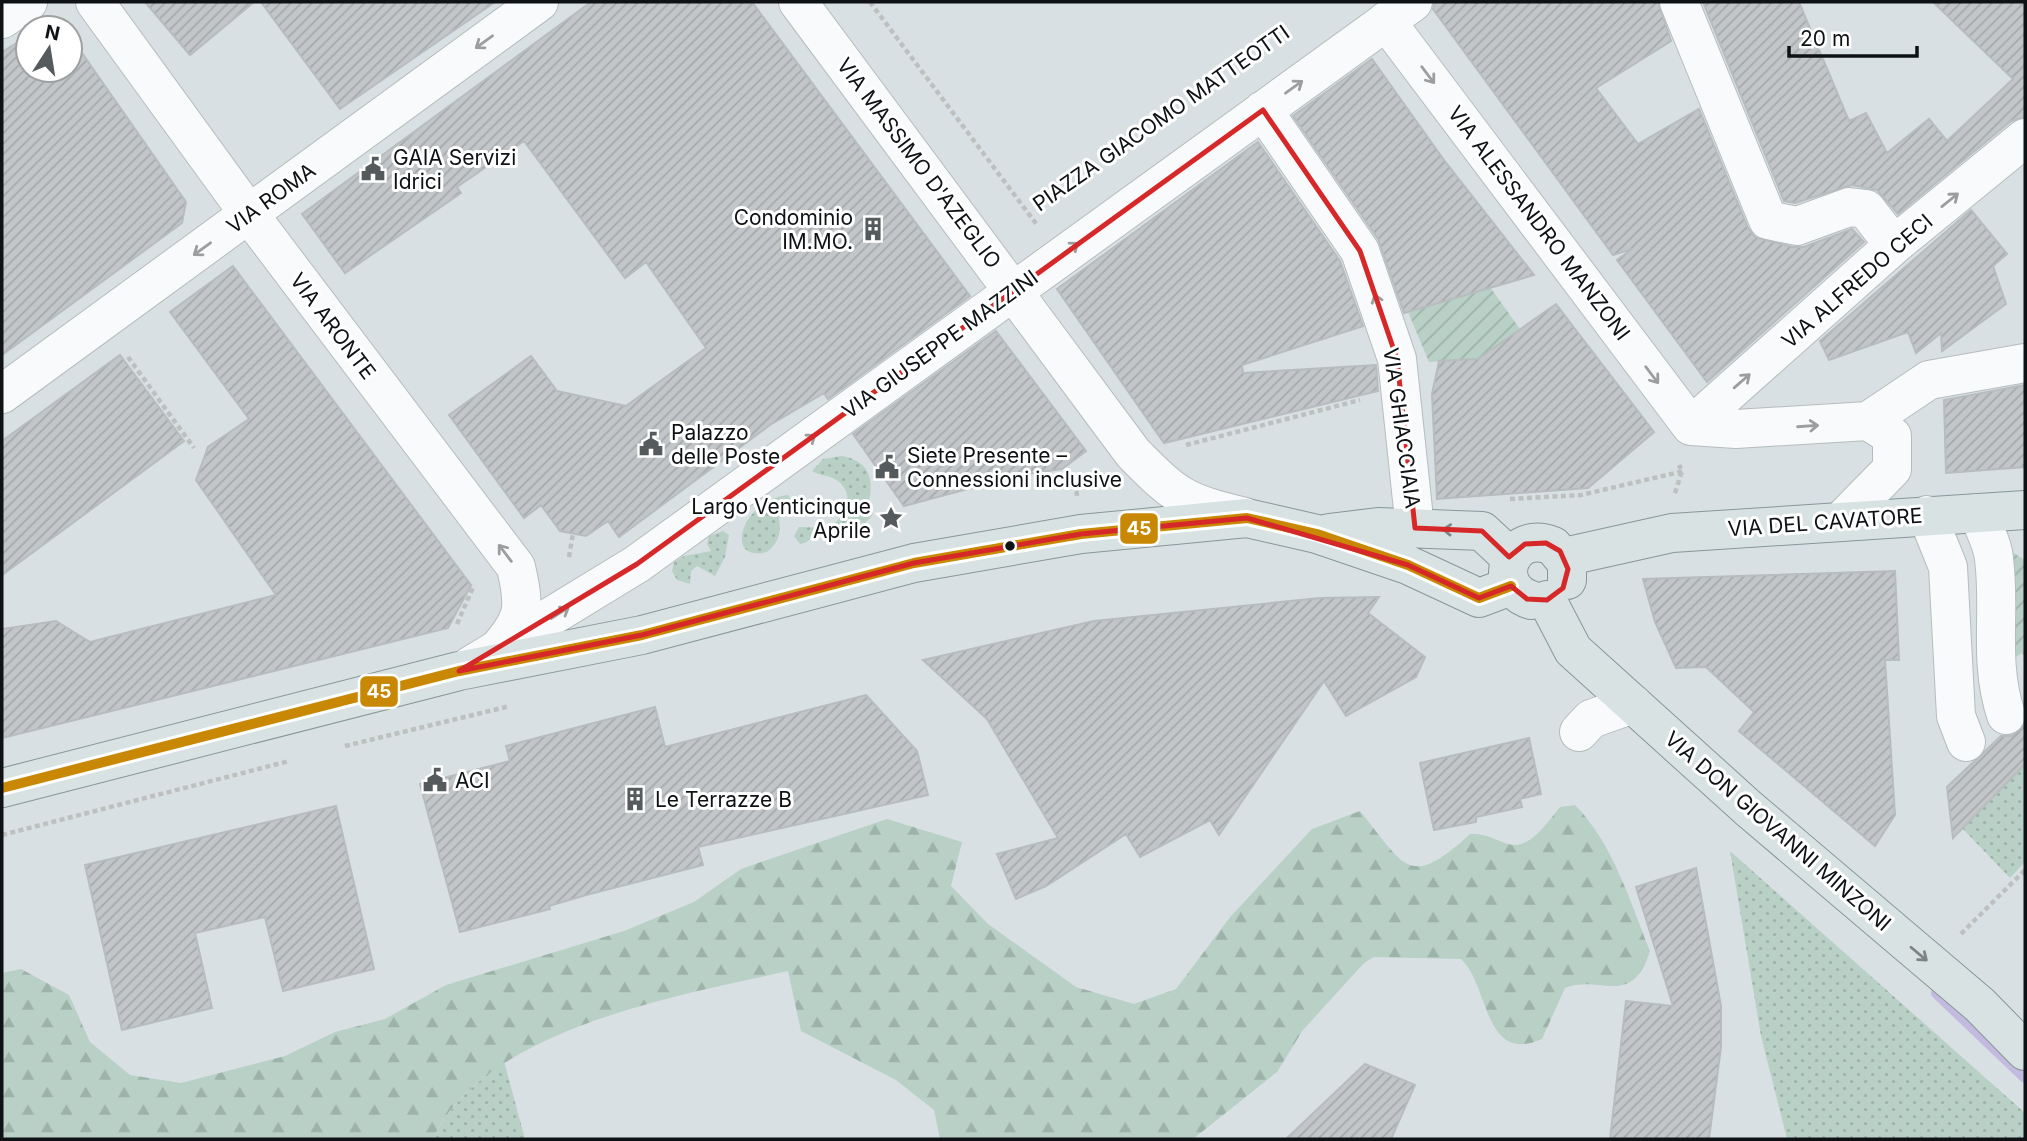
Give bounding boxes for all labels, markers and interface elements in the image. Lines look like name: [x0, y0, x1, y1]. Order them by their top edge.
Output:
north arrow: [14, 14, 84, 84]
scale bar: [1789, 14, 1917, 58]
text: N: [43, 20, 62, 46]
street label: PIAZZA GIACOMO MATTEOTTI: [1028, 20, 1294, 216]
text: 20 m: [1800, 26, 1850, 51]
one-way arrow: [475, 35, 494, 49]
street label: VIA MASSIMO D'AZEGLIO: [832, 53, 1006, 273]
one-way arrow: [1420, 65, 1435, 84]
one-way arrow: [1284, 80, 1303, 94]
street label: VIA ALESSANDRO MANZONI: [1443, 101, 1635, 345]
place label: GAIA Servizi Idrici: [393, 145, 516, 194]
public building icon: GAIA Servizi Idrici: [359, 155, 387, 183]
street label: VIA ROMA: [222, 157, 320, 239]
one-way arrow: [1941, 192, 1959, 207]
place label: Condominio IM.MO.: [734, 205, 853, 254]
street label: VIA ALFREDO CECI: [1777, 209, 1937, 353]
building icon: Condominio IM.MO.: [859, 215, 887, 243]
one-way arrow: [193, 242, 212, 256]
one-way arrow: [1060, 242, 1079, 256]
street label: VIA GIUSEPPE MAZZINI: [837, 265, 1043, 423]
street label: VIA ARONTE: [285, 268, 381, 384]
one-way arrow: [1371, 294, 1383, 316]
street label: VIA GHIACCIAIA: [1378, 346, 1426, 510]
one-way arrow: [1645, 365, 1660, 384]
one-way arrow: [1733, 373, 1751, 389]
one-way arrow: [1796, 419, 1818, 432]
place label: Palazzo delle Poste: [671, 420, 780, 469]
public building icon: Palazzo delle Poste: [637, 430, 665, 458]
one-way arrow: [797, 434, 816, 448]
place label: Siete Presente – Connessioni inclusive: [907, 443, 1122, 492]
public building icon: Siete Presente – Connessioni inclusive: [873, 453, 901, 481]
place label: Largo Venticinque Aprile: [691, 494, 871, 543]
street label: VIA DEL CAVATORE: [1727, 503, 1923, 541]
place icon: Largo Venticinque Aprile: [877, 504, 905, 532]
line badge: 45: [1119, 512, 1159, 545]
text: 45: [1127, 517, 1152, 540]
one-way arrow: [1442, 523, 1465, 536]
unlabelled marker: [1003, 539, 1017, 553]
one-way arrow: [497, 544, 512, 563]
one-way arrow: [550, 605, 570, 619]
line badge: 45: [359, 675, 399, 708]
text: 45: [367, 680, 392, 703]
street label: VIA DON GIOVANNI MINZONI: [1660, 726, 1896, 936]
public building icon: ACI: [421, 766, 449, 794]
place label: ACI: [455, 768, 490, 793]
building icon: Le Terrazze B: [621, 785, 649, 813]
place label: Le Terrazze B: [655, 787, 792, 812]
one-way arrow: [1910, 946, 1928, 961]

